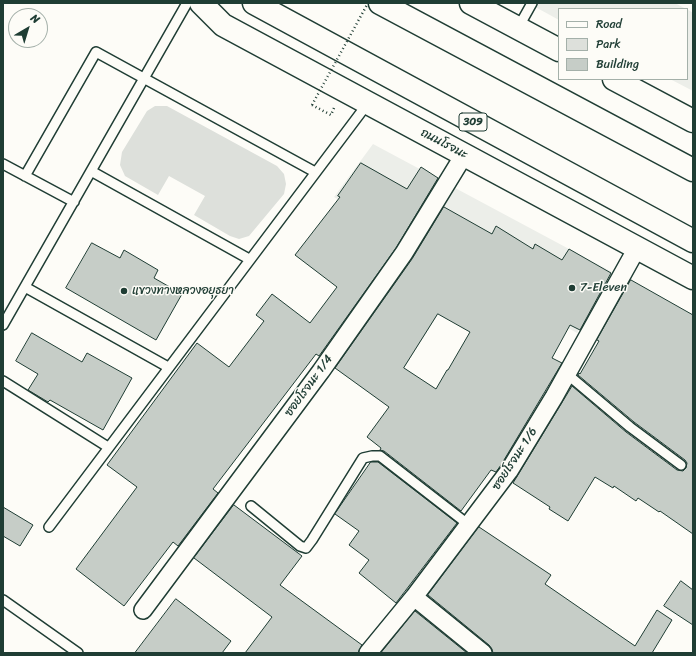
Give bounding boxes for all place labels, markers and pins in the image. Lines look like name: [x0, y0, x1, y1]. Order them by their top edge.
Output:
place label: 7-Eleven: [580, 281, 627, 295]
marker: 7-Eleven: [567, 283, 577, 293]
place label: แขวงทางหลวงอยุธยา: [132, 284, 234, 298]
marker: แขวงทางหลวงอยุธยา: [119, 286, 129, 296]

